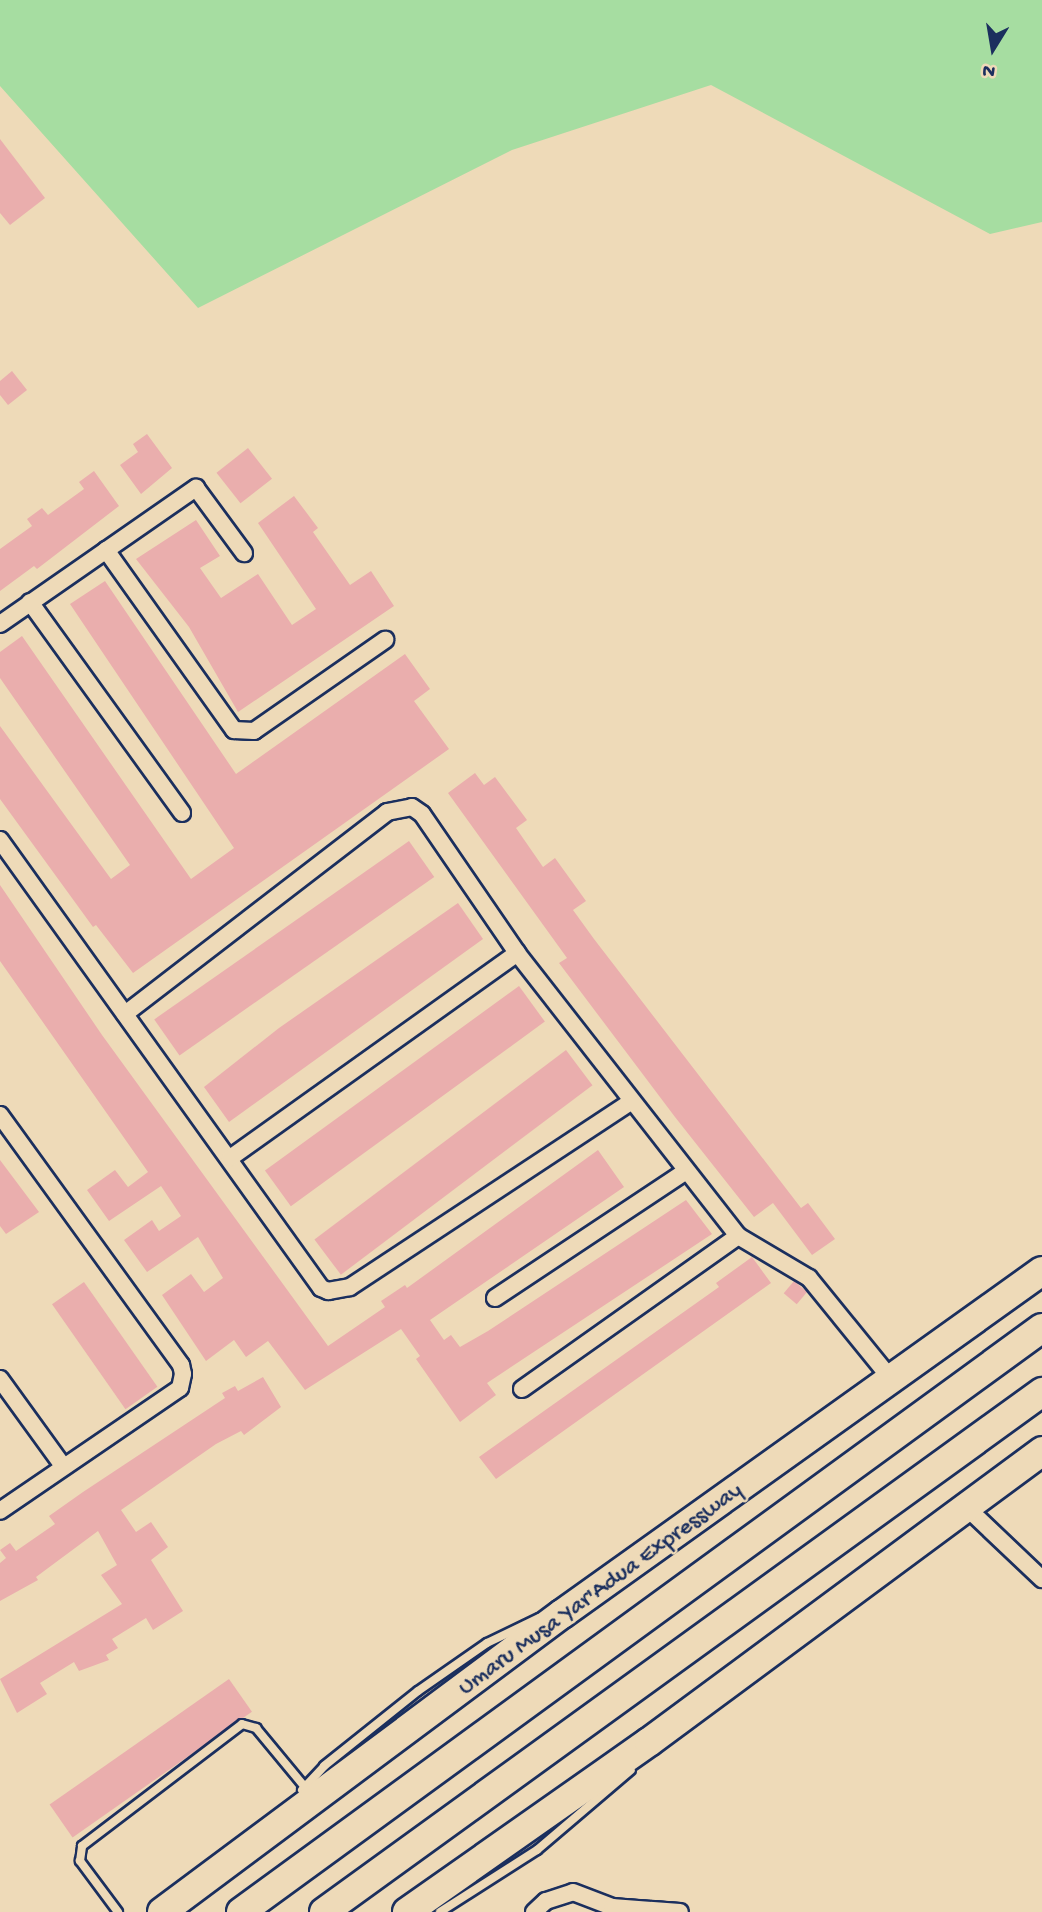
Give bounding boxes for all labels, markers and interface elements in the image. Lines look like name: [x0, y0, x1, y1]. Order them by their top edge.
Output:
north arrow: [958, 14, 1028, 84]
text: N: [981, 58, 997, 83]
street label: Umaru Musa Yar'Adua Expressway: [453, 1477, 749, 1703]

